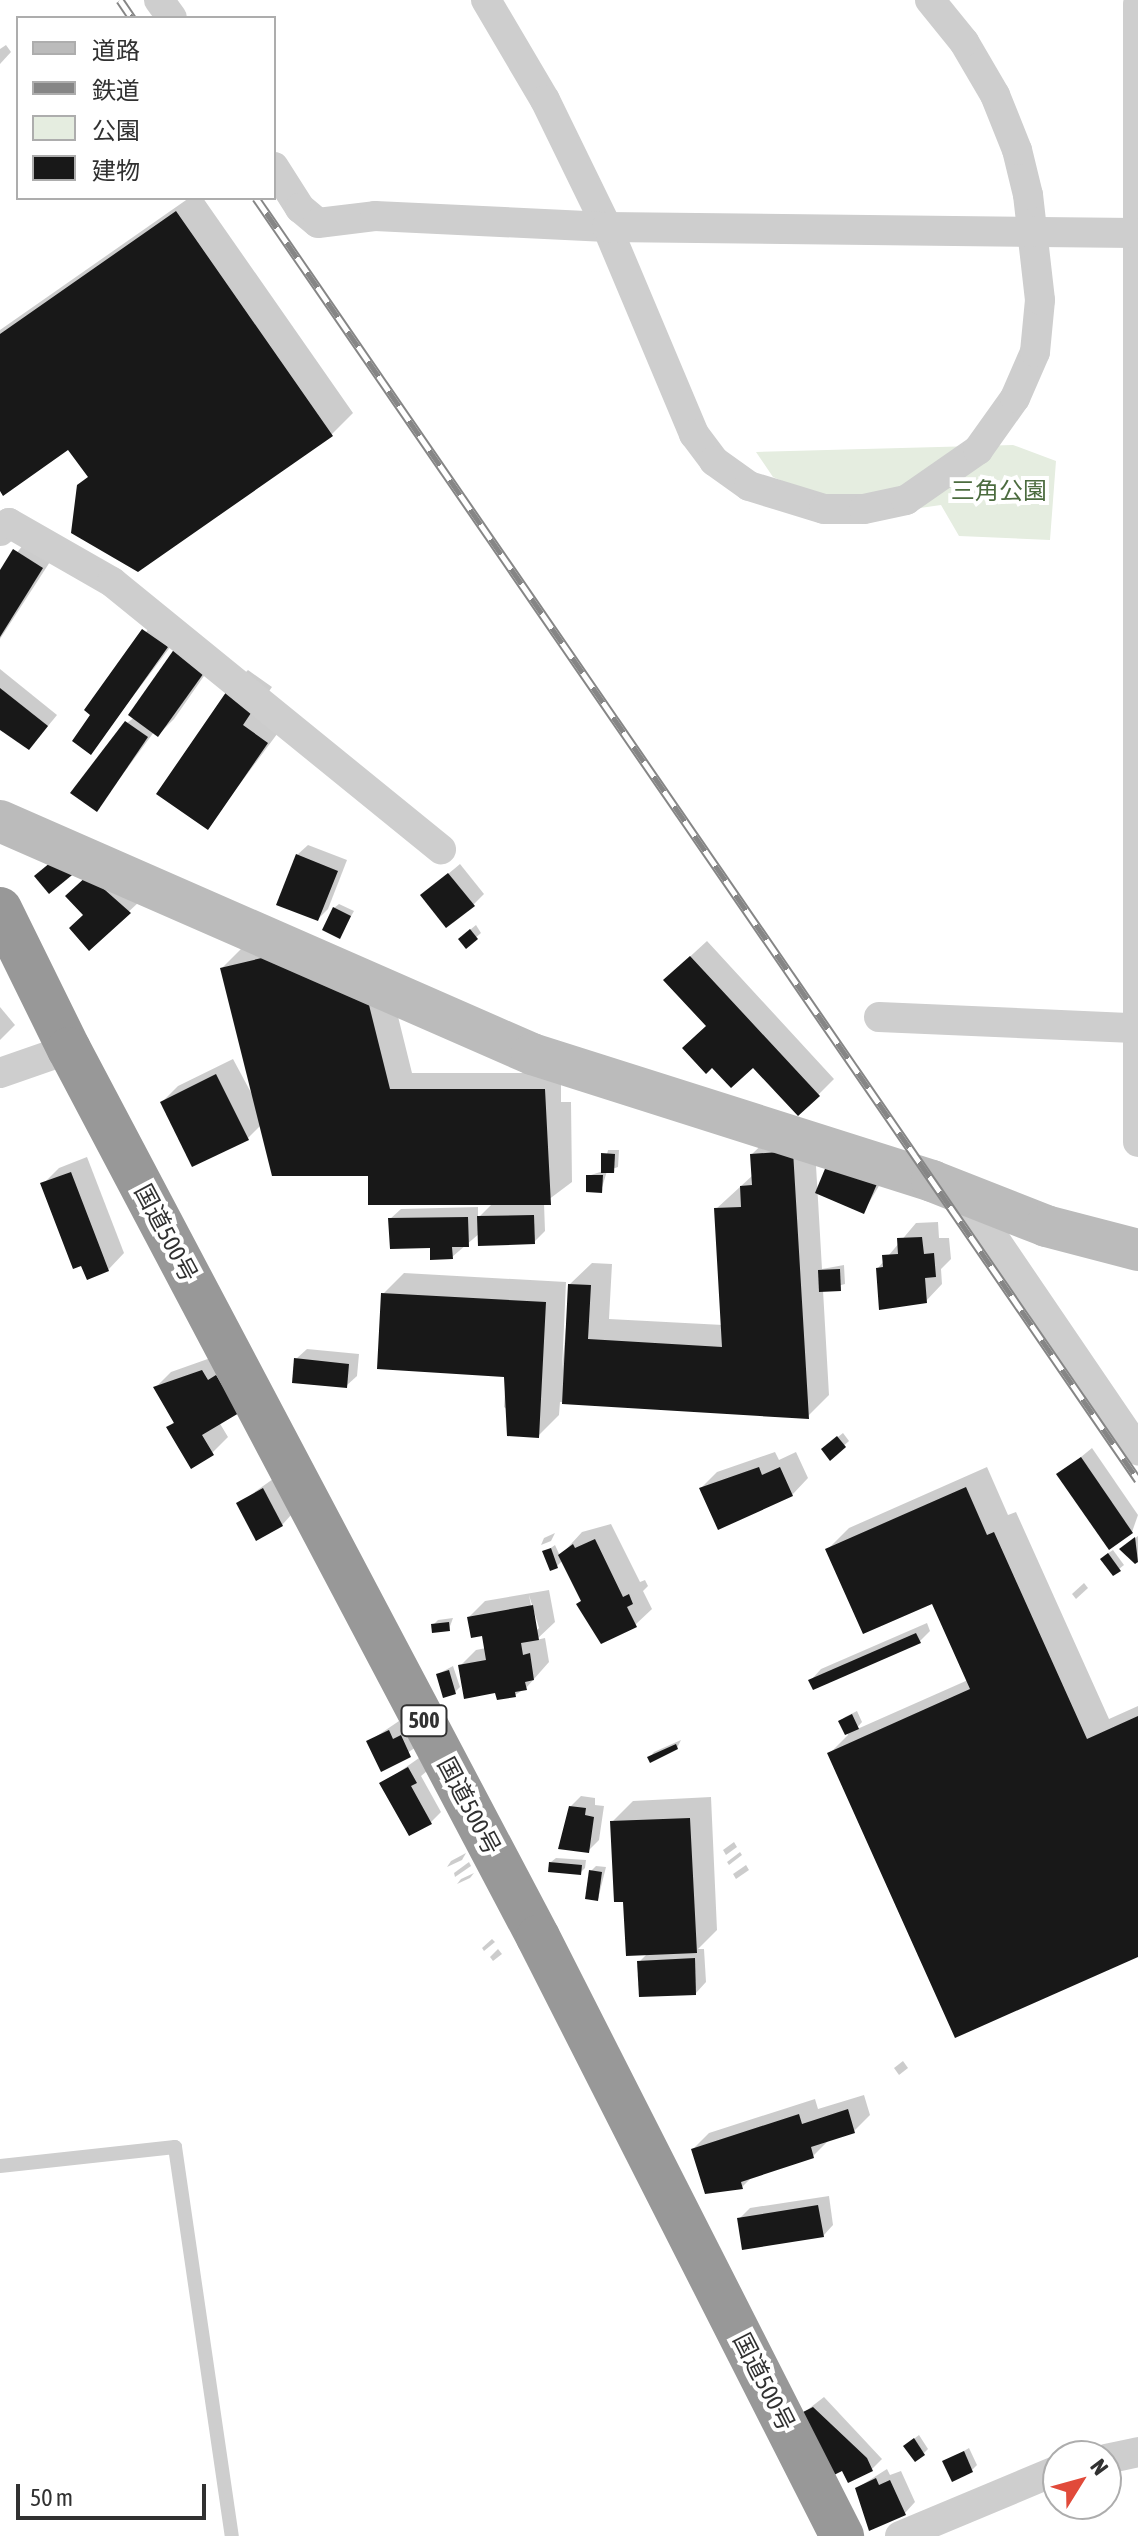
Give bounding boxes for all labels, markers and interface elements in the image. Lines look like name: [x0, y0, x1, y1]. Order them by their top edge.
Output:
legend: [16, 16, 276, 200]
text: 道路: [92, 37, 140, 64]
text: 鉄道: [92, 77, 140, 104]
text: 公園: [92, 117, 140, 144]
text: 建物: [92, 157, 140, 184]
park label: 三角公園: [951, 477, 1047, 505]
street label: 国道500号: [128, 1180, 204, 1286]
road number: 500: [400, 1703, 448, 1739]
street label: 国道500号: [431, 1753, 507, 1859]
street label: 国道500号: [727, 2328, 801, 2436]
north arrow: [1042, 2440, 1122, 2520]
text: N: [1085, 2454, 1114, 2480]
scale bar: [20, 2468, 210, 2518]
text: 50 m: [30, 2484, 73, 2511]

